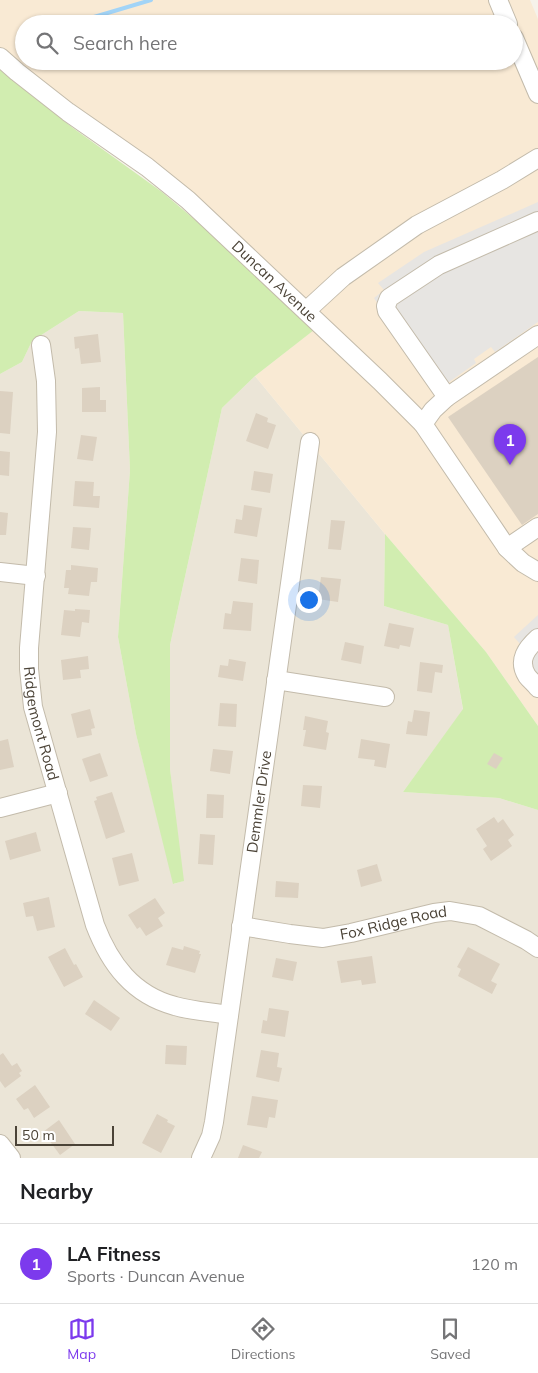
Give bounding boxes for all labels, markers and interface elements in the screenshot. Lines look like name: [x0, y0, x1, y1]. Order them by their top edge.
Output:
search box: [15, 15, 523, 70]
icon: search: [33, 29, 61, 57]
text: Search here: [73, 31, 177, 55]
street label: Duncan Avenue: [228, 236, 321, 326]
pin: 1: [494, 424, 526, 465]
your location: [296, 587, 322, 613]
street label: Ridgemont Road: [20, 665, 63, 783]
street label: Demmler Drive: [242, 749, 275, 854]
street label: Fox Ridge Road: [338, 901, 448, 944]
scale bar: [15, 1123, 114, 1146]
text: 50 m: [22, 1126, 55, 1144]
text: Nearby: [20, 1178, 93, 1204]
text: LA Fitness: [67, 1242, 161, 1266]
text: 1: [31, 1254, 41, 1274]
text: 120 m: [471, 1254, 518, 1274]
text: Sports · Duncan Avenue: [67, 1266, 245, 1286]
tab: Map: [67, 1315, 96, 1363]
tab: Directions: [231, 1315, 296, 1363]
tab: Saved: [430, 1315, 471, 1363]

